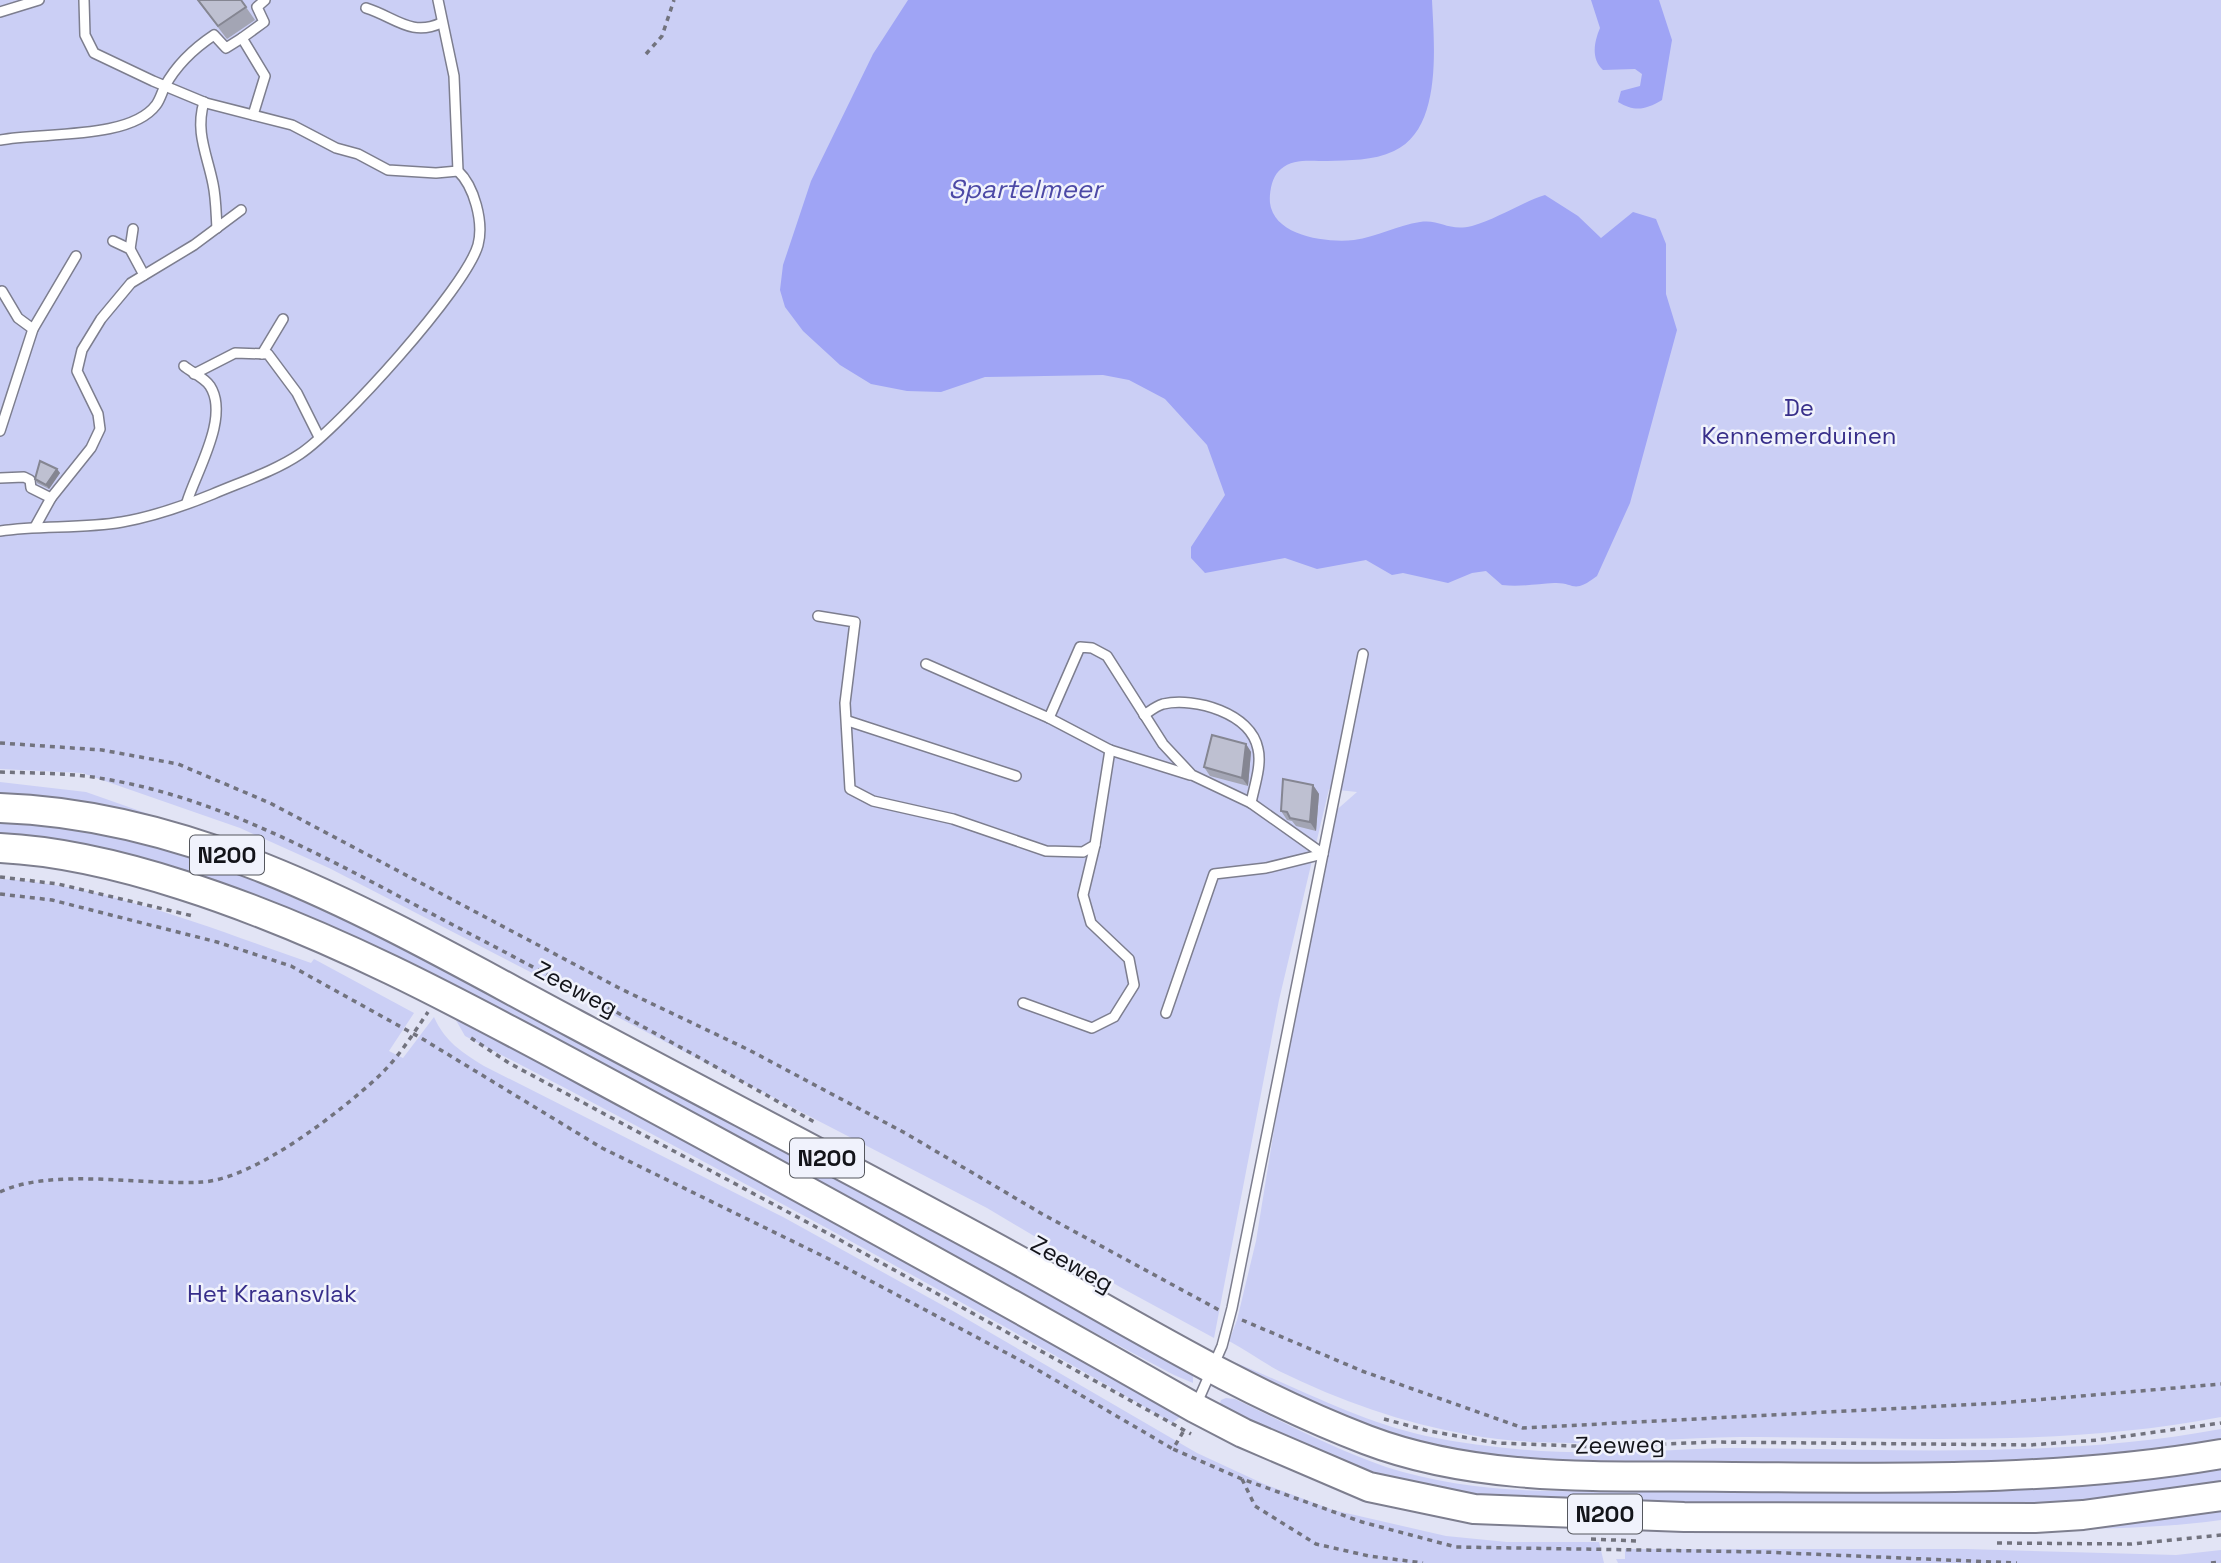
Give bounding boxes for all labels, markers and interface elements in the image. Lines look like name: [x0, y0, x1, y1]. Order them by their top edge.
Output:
water label: Spartelmeer: [948, 172, 1105, 206]
park label: De Kennemerduinen: [1701, 392, 1897, 451]
road number: N200: [190, 835, 264, 874]
street label: Zeeweg: [529, 954, 623, 1023]
road number: N200: [790, 1138, 864, 1177]
street label: Zeeweg: [1025, 1228, 1119, 1299]
park label: Het Kraansvlak: [187, 1278, 357, 1309]
street label: Zeeweg: [1575, 1428, 1665, 1461]
road number: N200: [1568, 1494, 1642, 1534]

